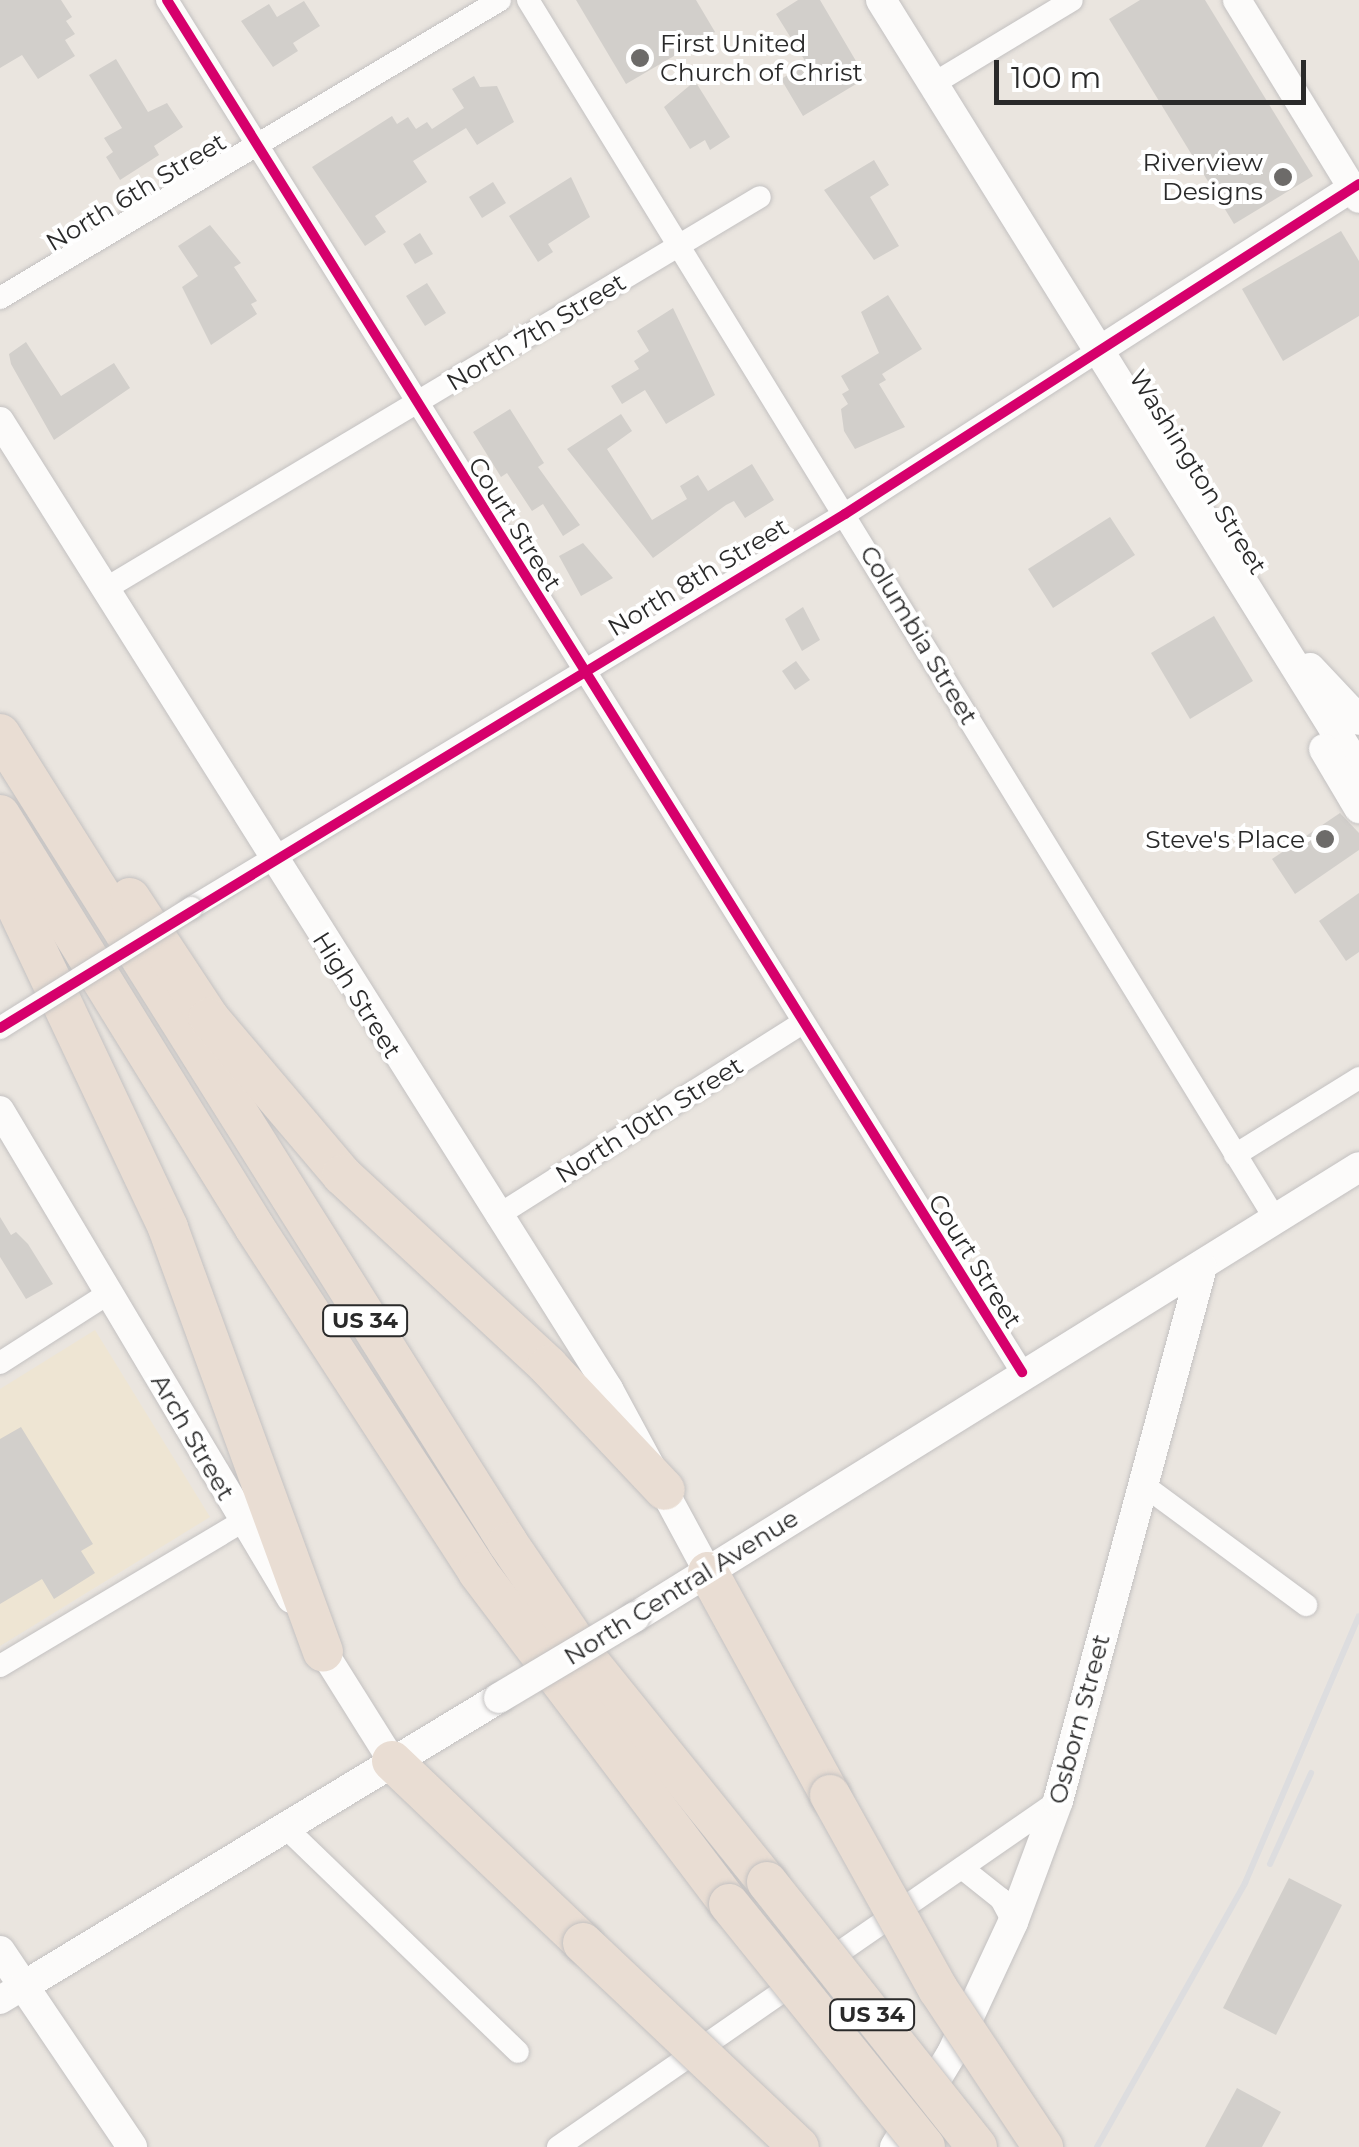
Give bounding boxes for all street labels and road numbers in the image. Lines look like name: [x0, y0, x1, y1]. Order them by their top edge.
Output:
street label: North 6th Street: [41, 127, 231, 257]
street label: North 7th Street: [441, 267, 631, 397]
street label: Washington Street: [1123, 364, 1273, 580]
street label: Court Street: [462, 451, 568, 597]
street label: North 8th Street: [602, 511, 794, 643]
street label: Columbia Street: [854, 540, 984, 730]
street label: High Street: [306, 926, 408, 1064]
street label: North 10th Street: [550, 1050, 748, 1190]
street label: Court Street: [922, 1188, 1028, 1334]
road number: US 34: [320, 1304, 410, 1338]
street label: Arch Street: [145, 1369, 241, 1505]
street label: North Central Avenue: [558, 1503, 804, 1671]
street label: Osborn Street: [1042, 1631, 1116, 1807]
road number: US 34: [827, 1998, 917, 2032]

